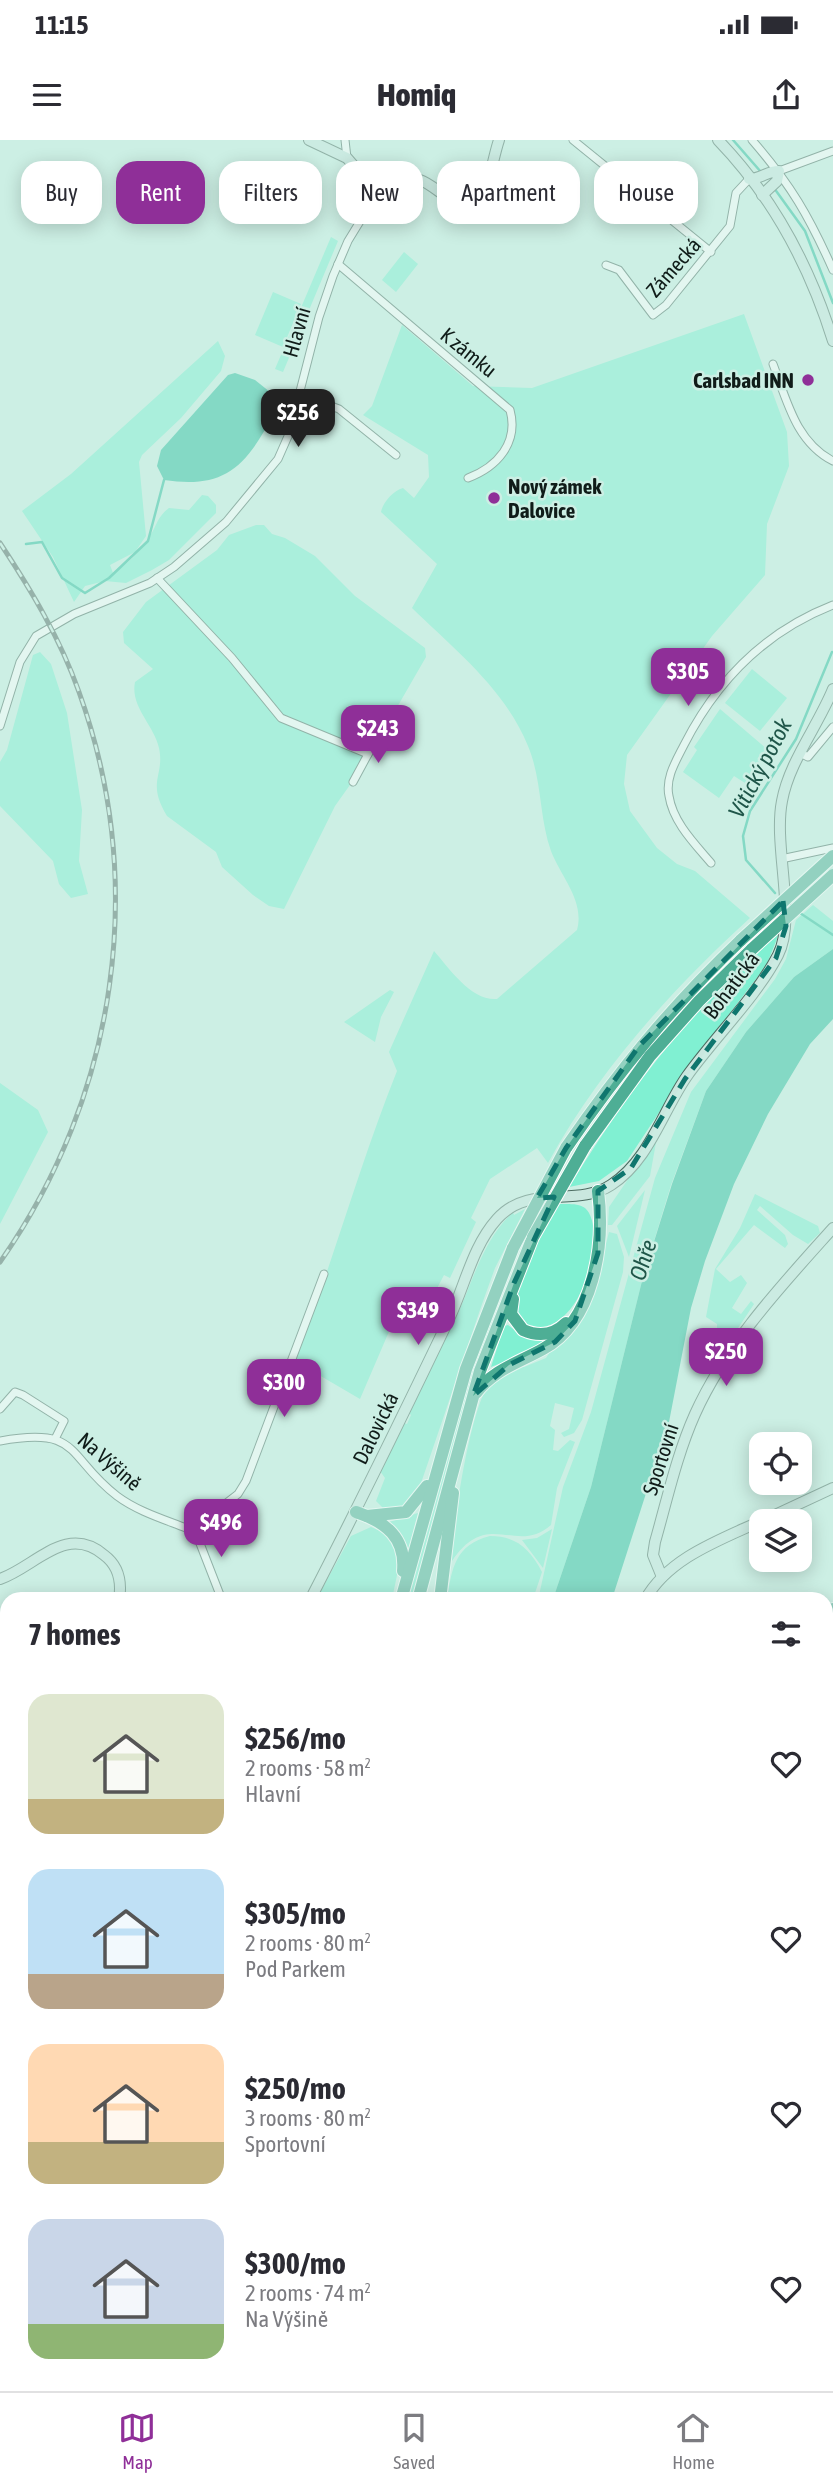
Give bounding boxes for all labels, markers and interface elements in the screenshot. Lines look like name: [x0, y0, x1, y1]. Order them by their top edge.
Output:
text: 11:15: [35, 10, 89, 40]
icon: menu: [28, 76, 66, 114]
text: Homiq: [377, 76, 456, 113]
icon: share: [767, 76, 805, 114]
chip: Buy: [21, 161, 102, 224]
chip: Rent: [116, 161, 205, 224]
chip: Filters: [219, 161, 322, 224]
chip: New: [336, 161, 423, 224]
chip: Apartment: [437, 161, 580, 224]
chip: House: [594, 161, 698, 224]
street label: Zámecká: [641, 233, 705, 301]
street label: Hlavní: [277, 304, 315, 360]
street label: K zámku: [436, 322, 502, 382]
place label: Carlsbad INN: [693, 368, 794, 392]
marker: Carlsbad INN: [800, 372, 816, 388]
pin: $256: [257, 390, 339, 449]
text: $256: [277, 399, 319, 425]
place label: Nový zámek Dalovice: [508, 474, 602, 522]
marker: Nový zámek Dalovice: [486, 490, 502, 506]
pin: $305: [647, 648, 729, 708]
text: $305: [667, 658, 709, 684]
pin: $243: [337, 706, 419, 765]
water label: Vitický potok: [723, 713, 797, 822]
text: $243: [357, 715, 399, 741]
street label: Bohatická: [698, 947, 764, 1023]
water label: Ohře: [624, 1236, 662, 1284]
pin: $349: [377, 1288, 459, 1347]
text: $349: [397, 1297, 439, 1323]
pin: $250: [685, 1328, 767, 1388]
text: $250: [705, 1338, 747, 1364]
pin: $300: [243, 1360, 325, 1419]
text: $300: [263, 1369, 305, 1395]
street label: Dalovická: [347, 1388, 403, 1468]
street label: Sportovní: [637, 1420, 683, 1498]
street label: Na Výšině: [73, 1427, 147, 1495]
map controls: [749, 1432, 812, 1572]
button: locate: [749, 1432, 812, 1495]
pin: $496: [180, 1500, 262, 1559]
text: $496: [200, 1509, 242, 1535]
button: layers: [749, 1509, 812, 1572]
icon: filters: [767, 1615, 805, 1653]
text: 7 homes: [28, 1617, 121, 1651]
text: $256/mo: [245, 1721, 346, 1755]
icon: home: [84, 1722, 168, 1806]
icon: heart: [767, 1745, 805, 1783]
text: 2 rooms · 58 m²: [245, 1755, 371, 1781]
text: Hlavní: [245, 1781, 301, 1807]
text: $305/mo: [245, 1896, 346, 1930]
icon: home: [84, 1897, 168, 1981]
icon: heart: [767, 1920, 805, 1958]
text: 2 rooms · 80 m²: [245, 1930, 371, 1956]
text: Pod Parkem: [245, 1956, 346, 1982]
text: $250/mo: [245, 2071, 346, 2105]
icon: home: [84, 2072, 168, 2156]
icon: heart: [767, 2095, 805, 2133]
text: 3 rooms · 80 m²: [245, 2105, 371, 2131]
text: Sportovní: [245, 2131, 326, 2157]
text: $300/mo: [245, 2246, 346, 2280]
icon: home: [84, 2247, 168, 2331]
icon: heart: [767, 2270, 805, 2308]
text: 2 rooms · 74 m²: [245, 2280, 371, 2306]
text: Na Výšině: [245, 2306, 328, 2332]
tab: Map: [118, 2409, 156, 2473]
tab: Saved: [393, 2409, 435, 2473]
tab: Home: [672, 2409, 715, 2473]

